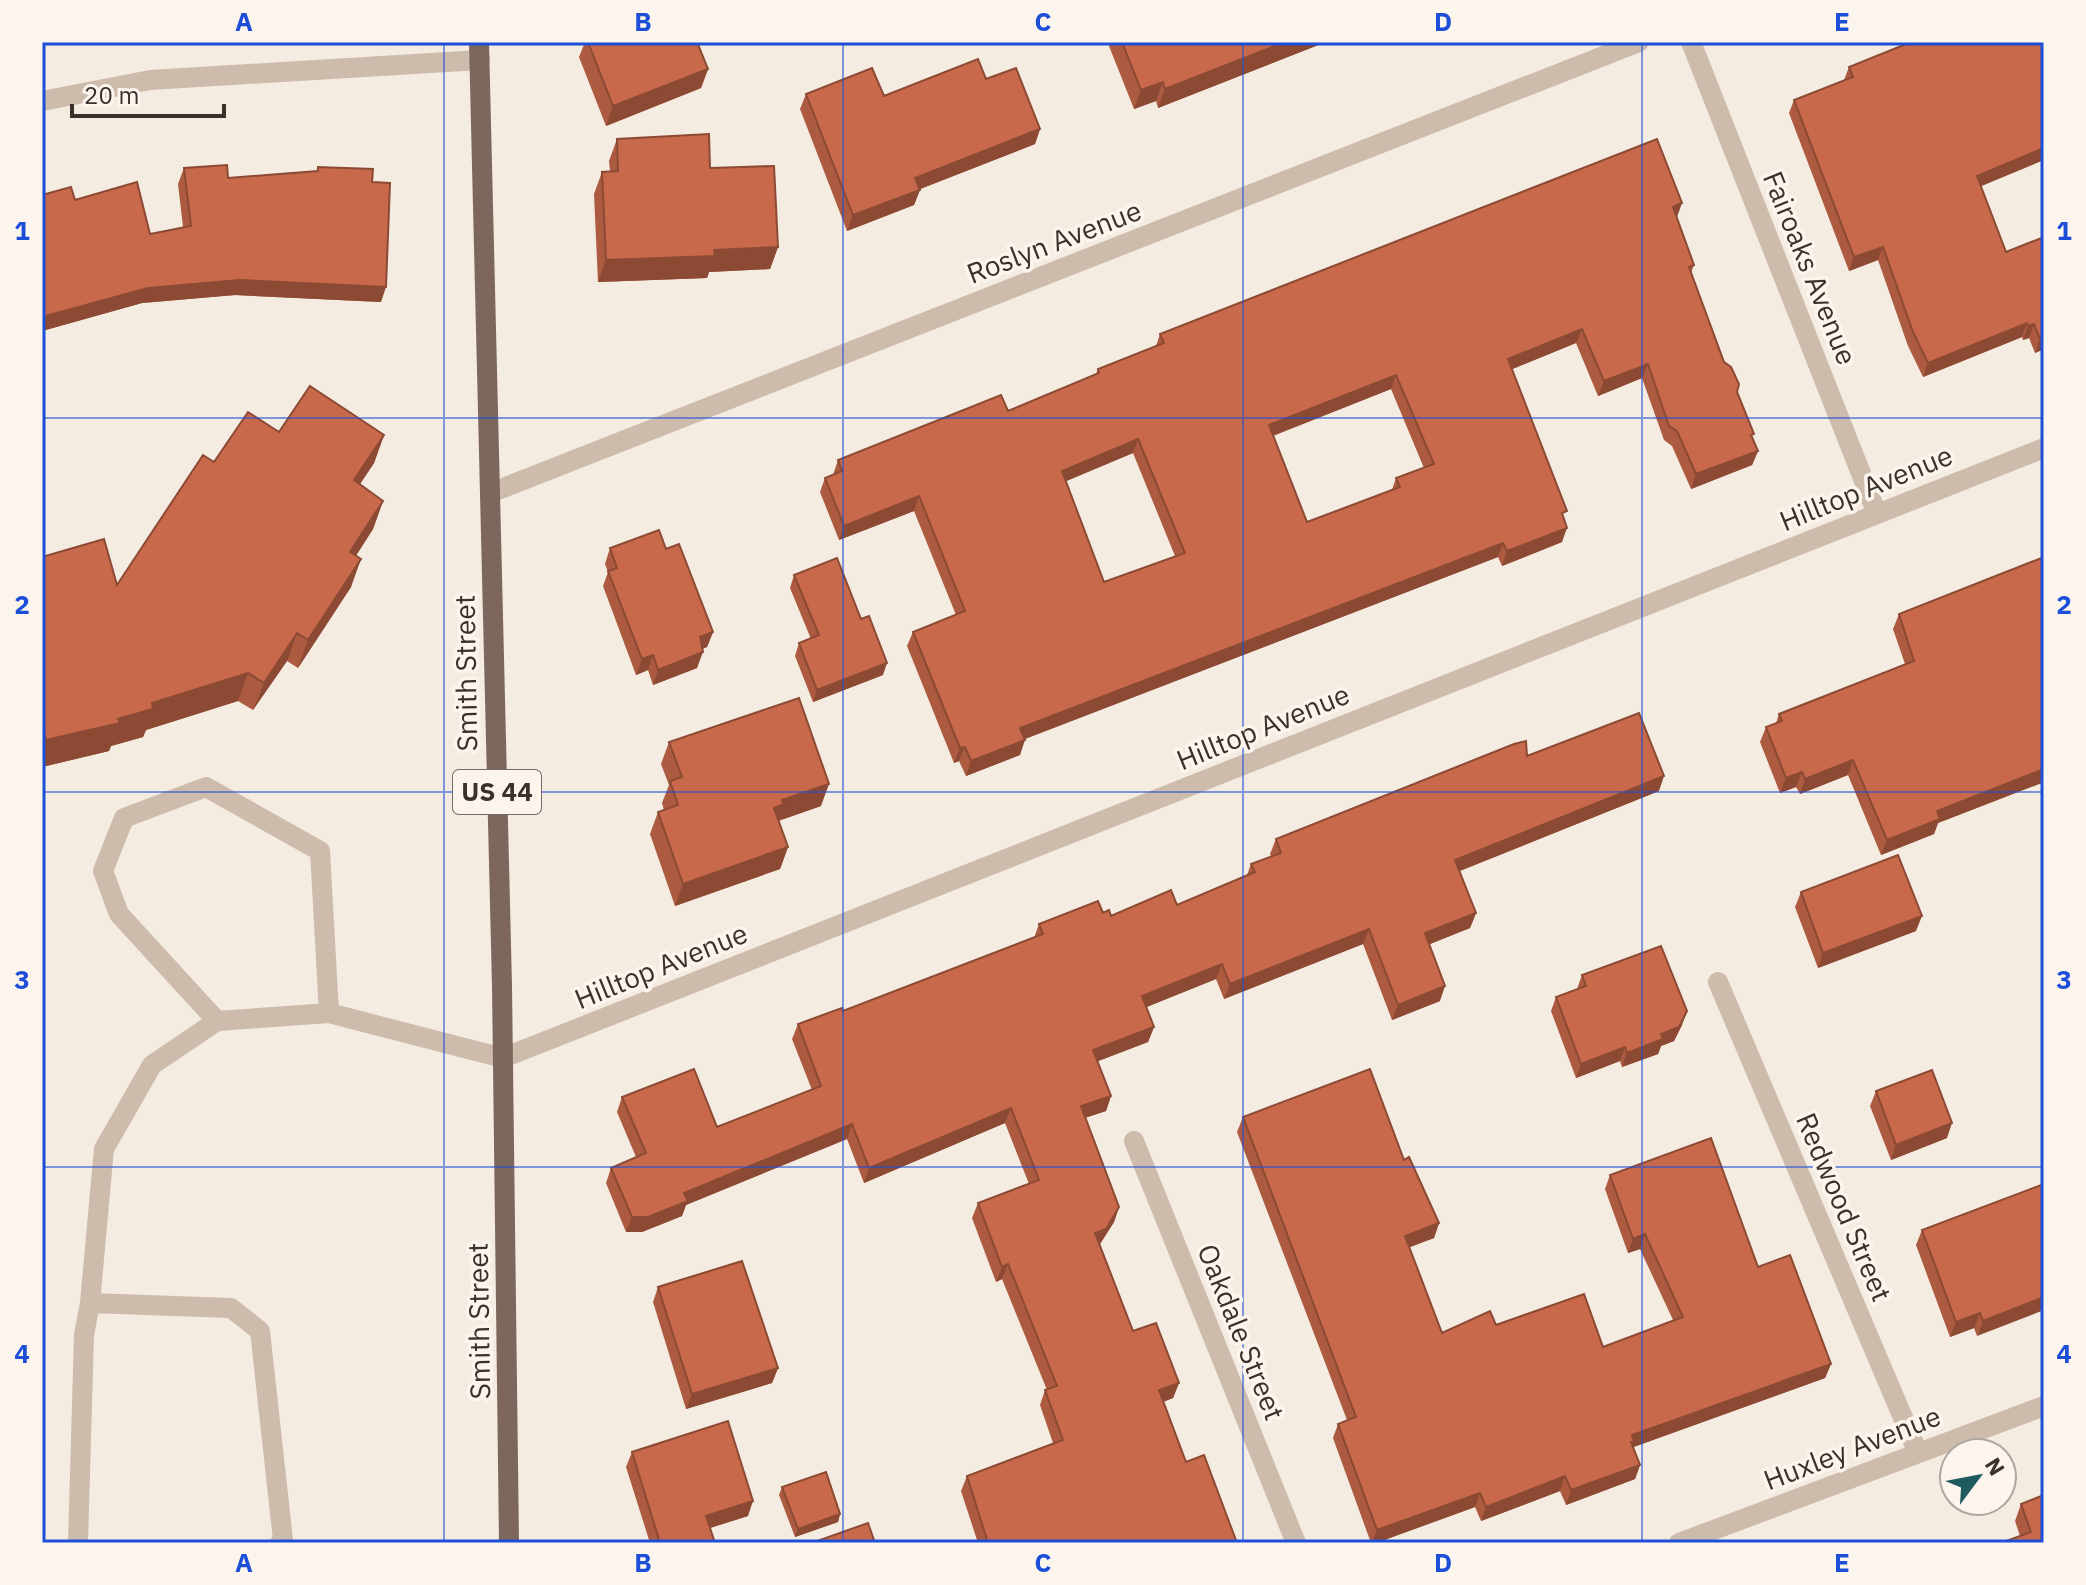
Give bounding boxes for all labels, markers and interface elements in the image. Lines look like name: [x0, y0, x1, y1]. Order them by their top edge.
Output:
text: A: [235, 4, 253, 38]
text: B: [634, 4, 652, 38]
text: C: [1035, 4, 1052, 38]
text: D: [1434, 4, 1452, 38]
text: E: [1834, 4, 1850, 38]
scale bar: [72, 68, 224, 118]
text: 20 m: [84, 79, 139, 111]
street label: Fairoaks Avenue: [1755, 166, 1866, 370]
street label: Roslyn Avenue: [961, 191, 1146, 292]
text: 1: [14, 213, 30, 247]
text: 1: [2056, 213, 2072, 247]
street label: Hilltop Avenue: [1774, 436, 1958, 539]
text: 2: [14, 587, 30, 621]
text: 2: [2056, 587, 2072, 621]
street label: Smith Street: [446, 594, 485, 752]
street label: Hilltop Avenue: [1171, 675, 1355, 778]
road number: US 44: [453, 770, 541, 814]
street label: Hilltop Avenue: [569, 914, 753, 1017]
text: 3: [14, 962, 30, 996]
text: 3: [2056, 962, 2072, 996]
street label: Redwood Street: [1788, 1107, 1901, 1307]
street label: Oakdale Street: [1189, 1238, 1294, 1425]
street label: Smith Street: [459, 1242, 498, 1400]
text: 4: [14, 1336, 30, 1370]
text: 4: [2056, 1336, 2072, 1370]
street label: Huxley Avenue: [1758, 1397, 1946, 1498]
north arrow: [1938, 1437, 2018, 1517]
text: N: [1979, 1452, 2012, 1481]
text: A: [235, 1545, 253, 1579]
text: B: [634, 1545, 652, 1579]
text: C: [1035, 1545, 1052, 1579]
text: D: [1434, 1545, 1452, 1579]
text: E: [1834, 1545, 1850, 1579]

